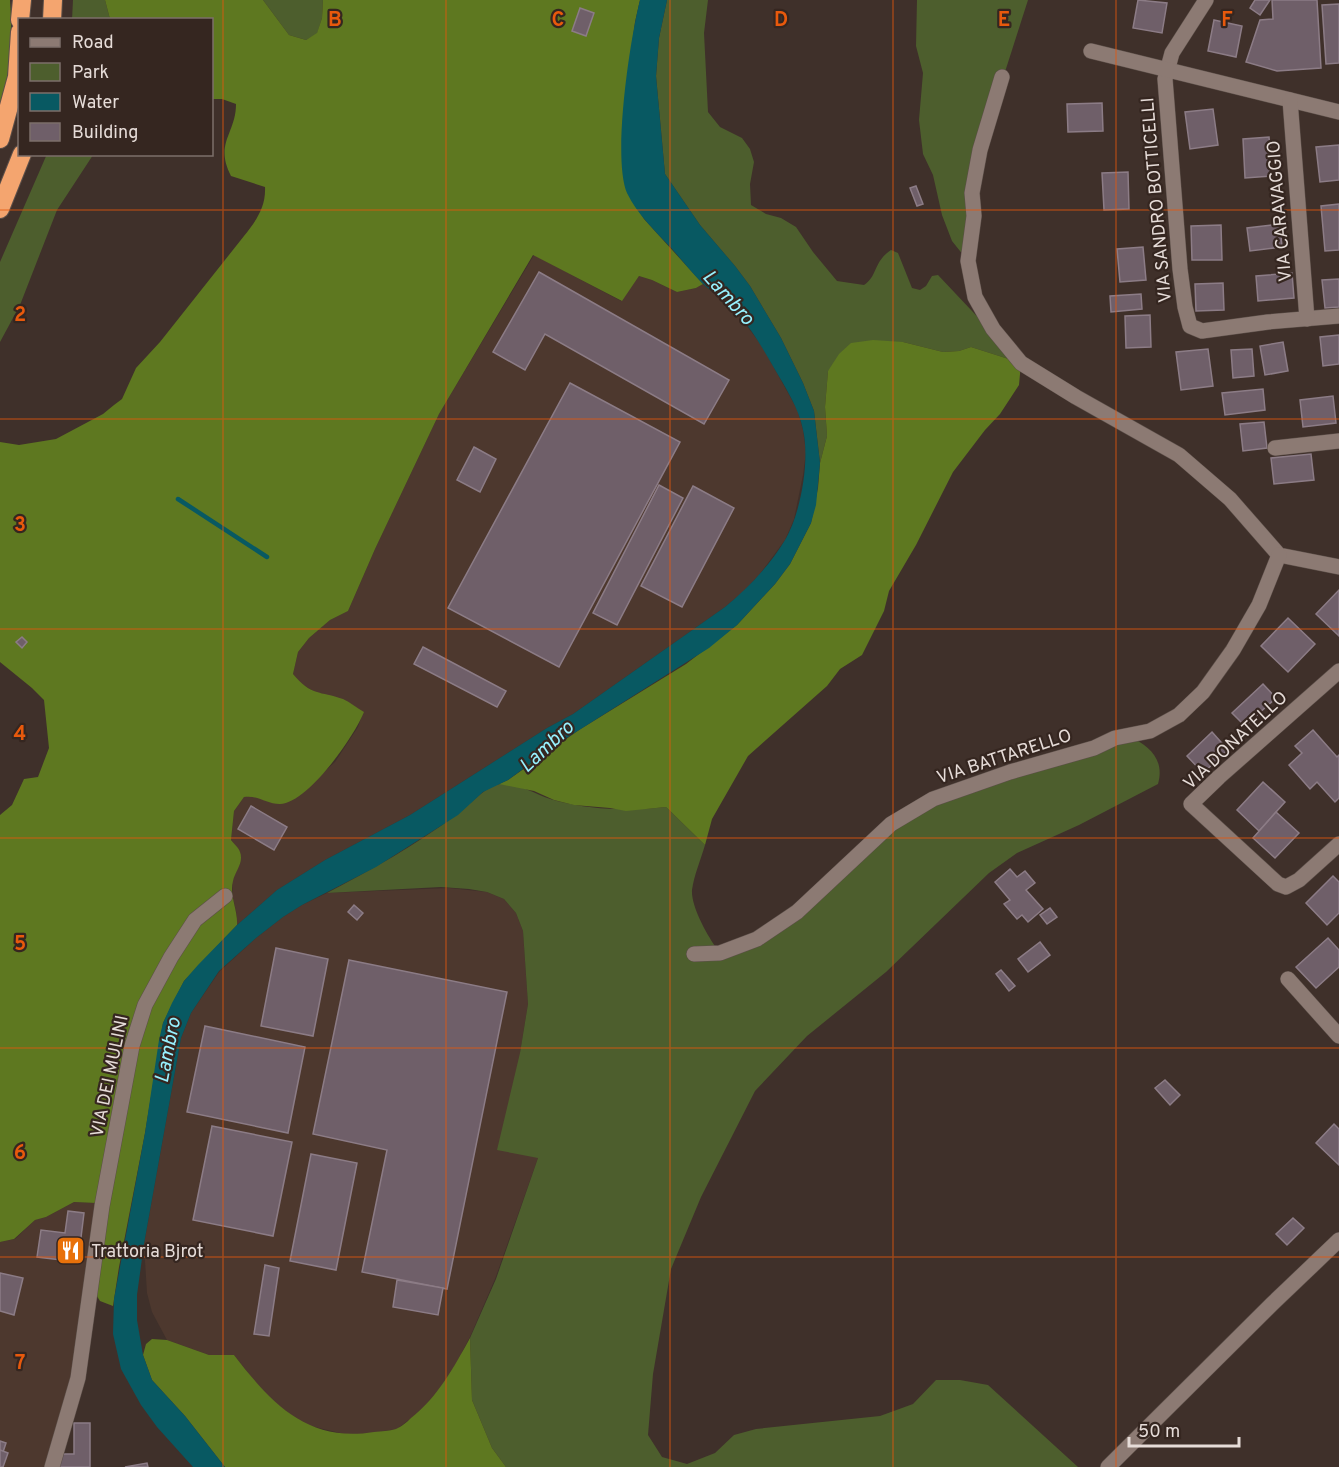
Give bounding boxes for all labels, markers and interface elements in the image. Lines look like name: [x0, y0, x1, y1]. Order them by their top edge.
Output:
text: B: [328, 8, 342, 34]
text: C: [552, 8, 564, 34]
text: D: [774, 8, 788, 34]
text: E: [998, 8, 1010, 34]
text: F: [1221, 8, 1233, 34]
legend: [18, 18, 213, 156]
text: Road: [72, 32, 114, 55]
text: Park: [72, 62, 109, 85]
text: Water: [72, 92, 119, 115]
street label: VIA SANDRO BOTTICELLI: [1137, 96, 1178, 304]
text: Building: [72, 122, 138, 145]
street label: VIA CARAVAGGIO: [1263, 139, 1298, 283]
water label: Lambro: [696, 265, 759, 332]
text: 2: [14, 303, 26, 329]
text: 3: [14, 513, 26, 539]
street label: VIA DONATELLO: [1179, 687, 1293, 795]
water label: Lambro: [514, 715, 581, 779]
text: 4: [14, 722, 26, 748]
street label: VIA BATTARELLO: [934, 725, 1075, 790]
text: 5: [14, 932, 26, 958]
street label: VIA DEI MULINI: [86, 1013, 135, 1139]
water label: Lambro: [150, 1015, 188, 1085]
text: 6: [14, 1141, 26, 1167]
restaurant icon: Trattoria Bjrot: [54, 1235, 86, 1267]
place label: Trattoria Bjrot: [91, 1241, 204, 1264]
text: 7: [15, 1351, 25, 1377]
scale bar: [1129, 1410, 1238, 1448]
text: 50 m: [1138, 1421, 1180, 1444]

